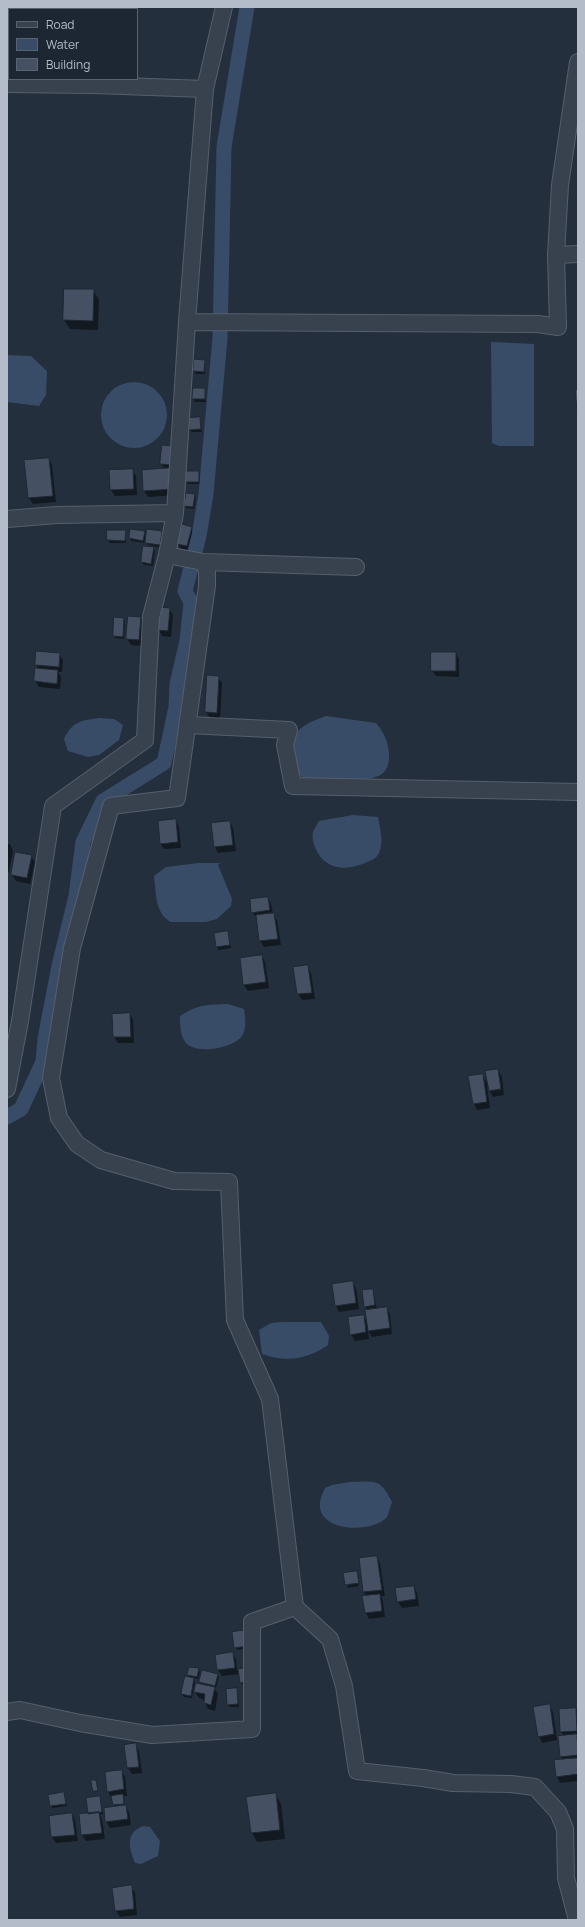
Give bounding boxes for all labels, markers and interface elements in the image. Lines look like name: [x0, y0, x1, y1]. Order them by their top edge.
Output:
legend: [8, 8, 138, 80]
text: Road: [46, 16, 74, 33]
text: Water: [46, 36, 79, 53]
text: Building: [46, 56, 90, 73]

